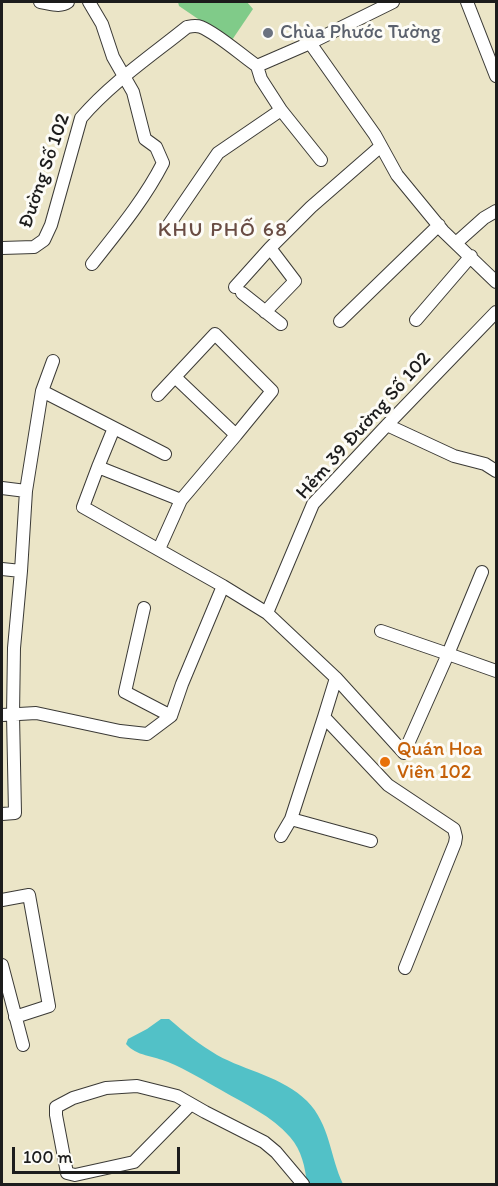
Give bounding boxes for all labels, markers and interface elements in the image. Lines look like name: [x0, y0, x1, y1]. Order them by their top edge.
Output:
place label: Chùa Phước Tường: [280, 21, 441, 45]
marker: Chùa Phước Tường: [261, 26, 275, 40]
street label: Đường Số 102: [14, 110, 76, 232]
district label: KHU PHỐ 68: [158, 218, 288, 244]
street label: Hẻm 39 Đường Số 102: [291, 347, 437, 505]
place label: Quán Hoa Viên 102: [397, 738, 483, 785]
marker: Quán Hoa Viên 102: [378, 755, 392, 769]
scale bar: [15, 1135, 183, 1173]
text: 100 m: [23, 1146, 73, 1168]

